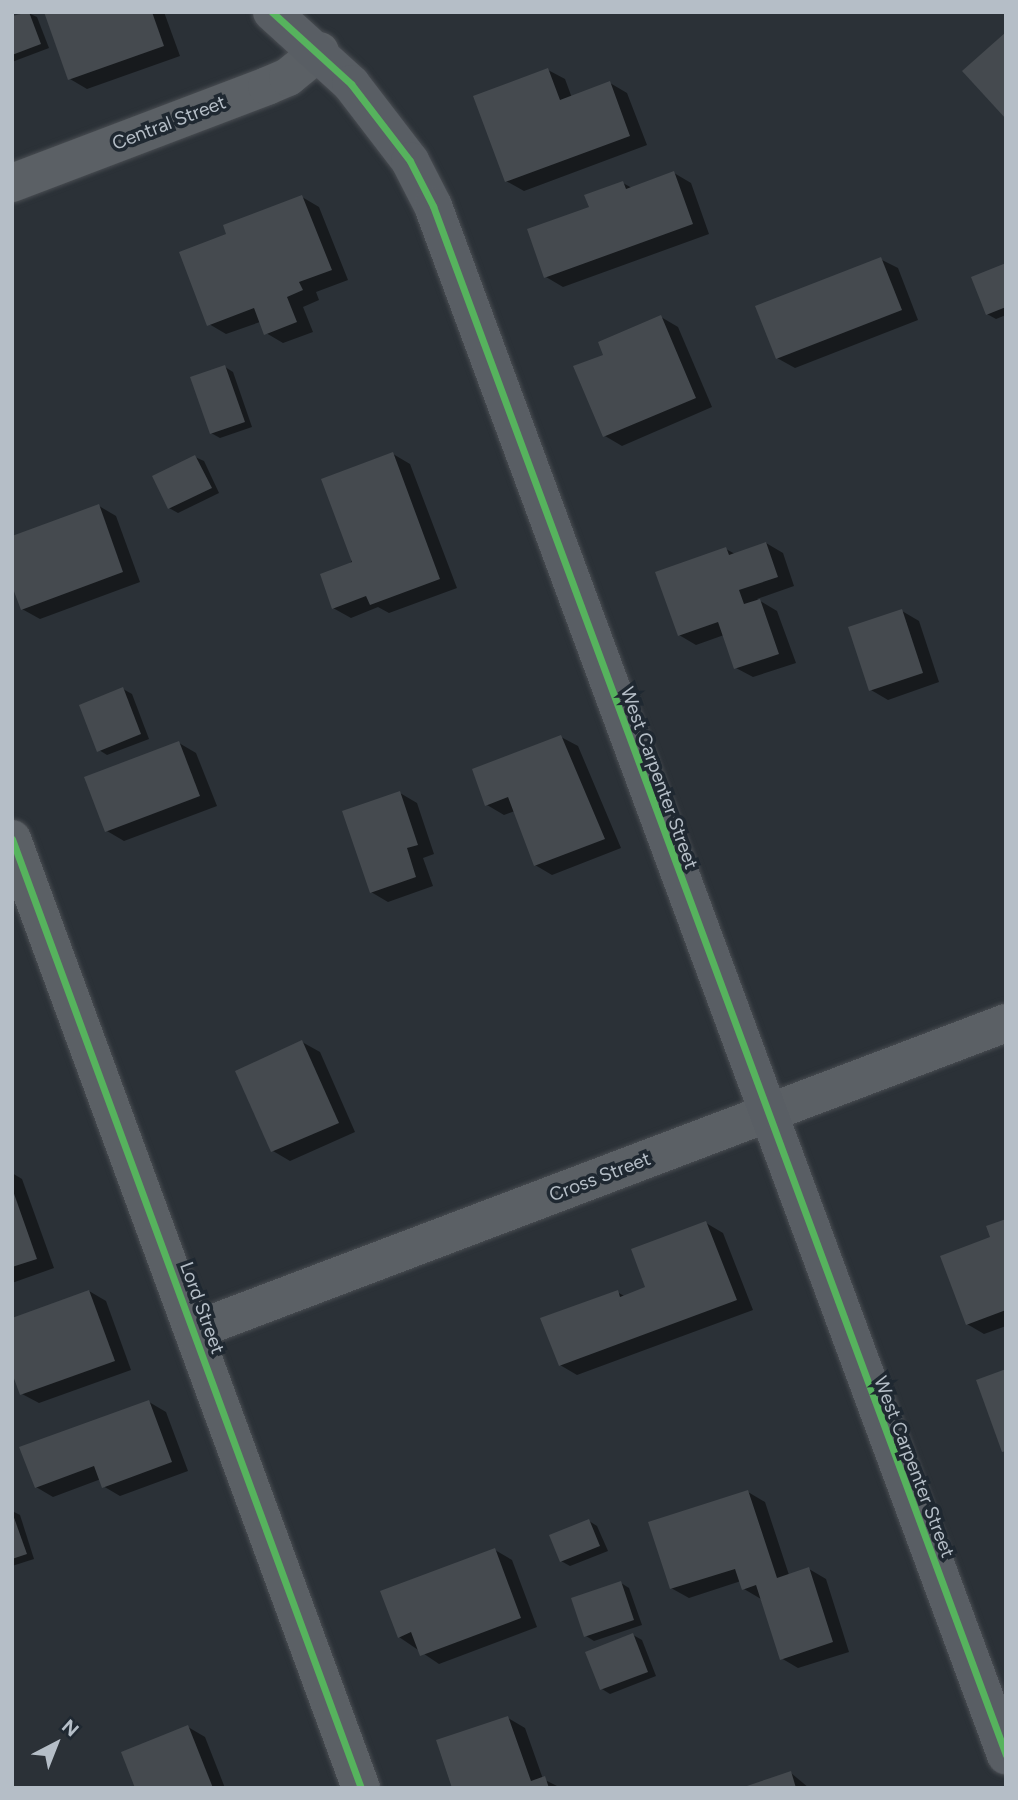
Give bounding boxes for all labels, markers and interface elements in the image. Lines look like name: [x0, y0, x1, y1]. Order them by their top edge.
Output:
street label: Central Street: [109, 91, 229, 155]
street label: West Carpenter Street: [615, 684, 703, 872]
street label: Cross Street: [546, 1147, 654, 1207]
street label: Lord Street: [175, 1259, 229, 1357]
street label: West Carpenter Street: [869, 1373, 959, 1561]
north arrow: [21, 1709, 91, 1779]
text: N: [57, 1715, 84, 1741]

